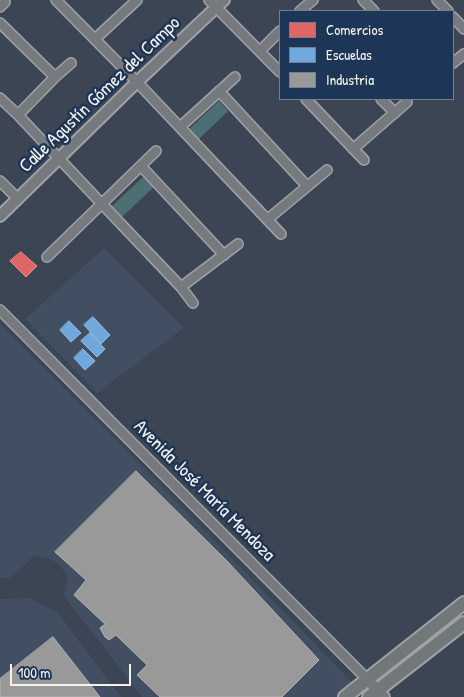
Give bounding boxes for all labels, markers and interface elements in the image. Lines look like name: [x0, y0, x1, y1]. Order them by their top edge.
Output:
legend: [279, 10, 454, 100]
street label: Calle Agustín Gómez del Campo: [15, 12, 185, 178]
text: Comercios: [326, 19, 383, 40]
text: Escuelas: [326, 44, 372, 65]
text: Industria: [326, 69, 374, 90]
street label: Avenida José María Mendoza: [129, 416, 279, 566]
scale bar: [12, 654, 134, 686]
text: 100 m: [18, 662, 51, 683]

